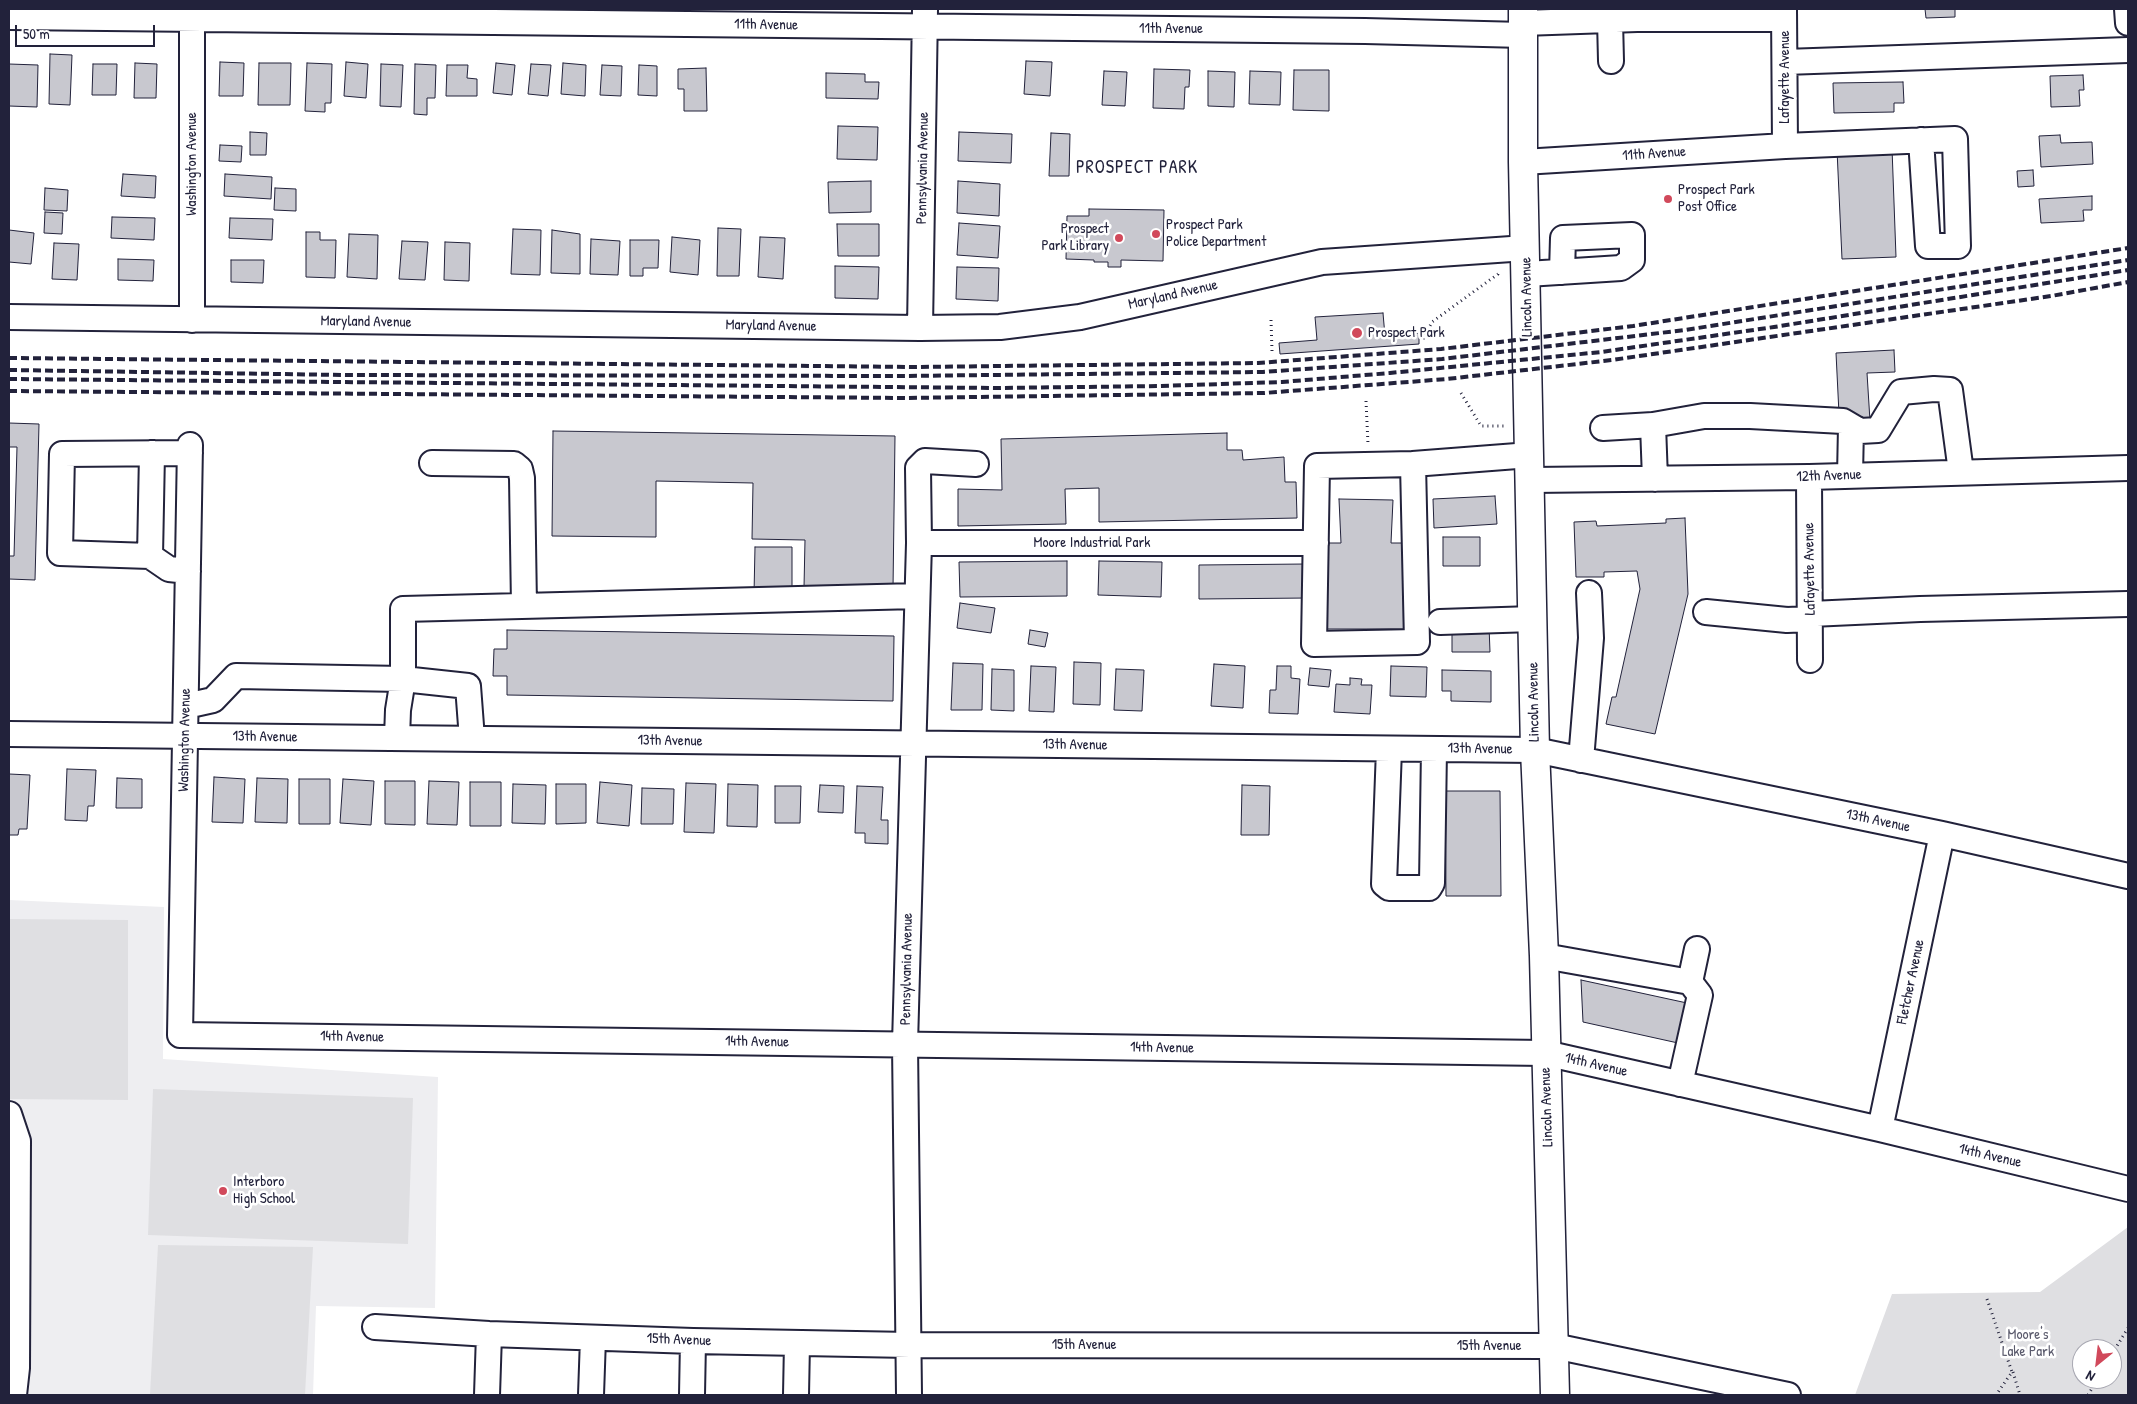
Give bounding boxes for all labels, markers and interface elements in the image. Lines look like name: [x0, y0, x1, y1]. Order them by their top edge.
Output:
scale bar: [18, 15, 158, 47]
street label: 11th Avenue: [734, 15, 798, 35]
street label: 11th Avenue: [1139, 20, 1203, 38]
text: 50 m: [23, 23, 50, 44]
street label: Lafayette Avenue: [1776, 31, 1794, 123]
street label: Washington Avenue: [183, 112, 201, 216]
street label: Pennsylvania Avenue: [913, 112, 933, 224]
street label: 11th Avenue: [1622, 143, 1686, 165]
district label: PROSPECT PARK: [1074, 157, 1200, 179]
place label: Prospect Park Post Office: [1678, 181, 1755, 216]
marker: Prospect Park Post Office: [1662, 193, 1674, 205]
place label: Prospect Park Police Department: [1166, 216, 1266, 251]
place label: Prospect Park Library: [1042, 220, 1109, 255]
marker: Prospect Park Police Department: [1150, 228, 1162, 240]
marker: Prospect Park Library: [1113, 232, 1125, 244]
street label: Lincoln Avenue: [1517, 257, 1537, 337]
street label: Maryland Avenue: [1127, 276, 1219, 314]
street label: Maryland Avenue: [320, 312, 412, 332]
street label: Maryland Avenue: [725, 316, 817, 336]
place label: Prospect Park: [1368, 324, 1445, 342]
marker: Prospect Park: [1350, 326, 1364, 340]
street label: 12th Avenue: [1796, 466, 1862, 486]
street label: Lafayette Avenue: [1800, 522, 1820, 616]
street label: Moore Industrial Park: [1034, 534, 1150, 552]
street label: Lincoln Avenue: [1524, 662, 1544, 742]
street label: Washington Avenue: [175, 688, 195, 792]
street label: 13th Avenue: [232, 727, 298, 747]
street label: 13th Avenue: [637, 731, 703, 751]
street label: 13th Avenue: [1042, 735, 1108, 755]
street label: 13th Avenue: [1447, 739, 1513, 759]
street label: 13th Avenue: [1844, 805, 1912, 837]
street label: Pennsylvania Avenue: [897, 913, 917, 1025]
street label: Fletcher Avenue: [1893, 938, 1929, 1026]
street label: 14th Avenue: [320, 1027, 384, 1047]
street label: 14th Avenue: [725, 1032, 789, 1052]
street label: 14th Avenue: [1130, 1038, 1194, 1058]
street label: 14th Avenue: [1563, 1049, 1629, 1081]
street label: Lincoln Avenue: [1537, 1067, 1557, 1147]
street label: 14th Avenue: [1957, 1140, 2023, 1172]
place label: Interboro High School: [233, 1173, 295, 1208]
marker: Interboro High School: [217, 1185, 229, 1197]
park label: Moore's Lake Park: [2002, 1326, 2054, 1361]
street label: 15th Avenue: [646, 1330, 712, 1350]
street label: 15th Avenue: [1052, 1336, 1116, 1354]
street label: 15th Avenue: [1457, 1337, 1521, 1355]
north arrow: [2072, 1339, 2122, 1389]
text: N: [2082, 1367, 2098, 1387]

